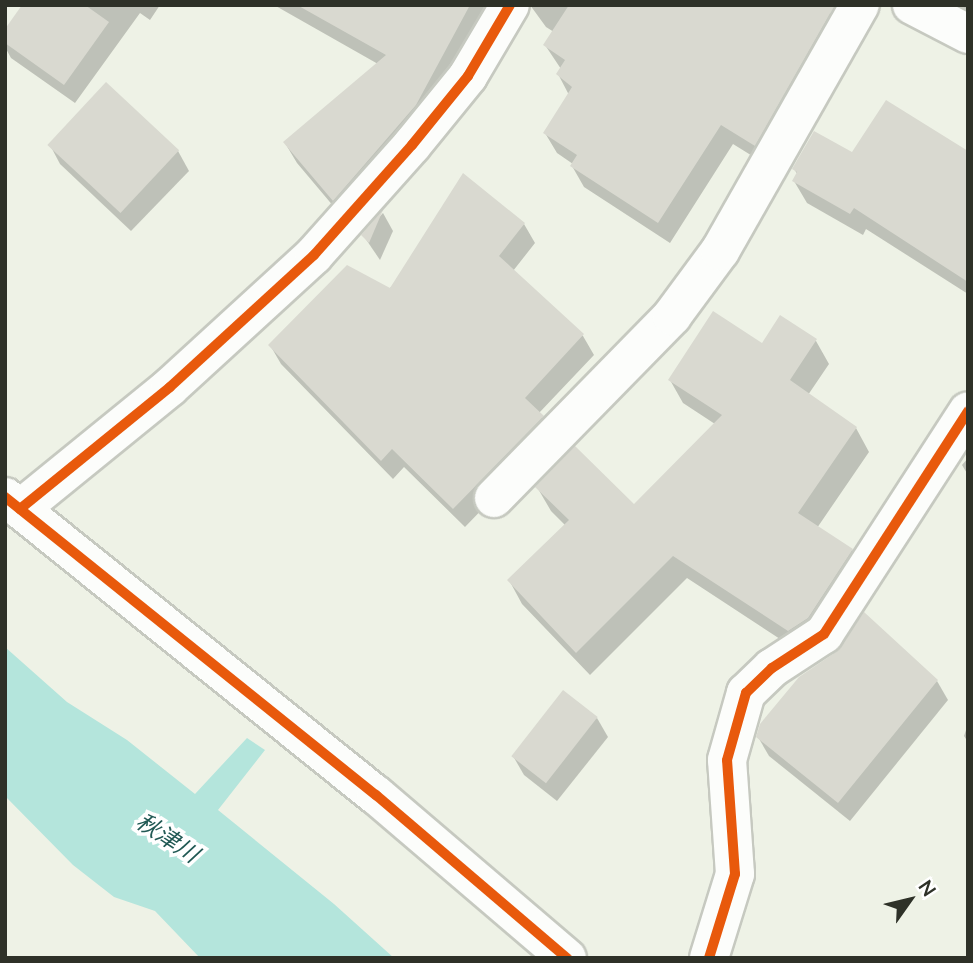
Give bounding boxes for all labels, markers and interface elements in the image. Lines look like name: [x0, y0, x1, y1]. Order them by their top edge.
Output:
water label: 秋津川: [132, 807, 204, 867]
north arrow: [875, 865, 945, 935]
text: N: [914, 875, 941, 900]

